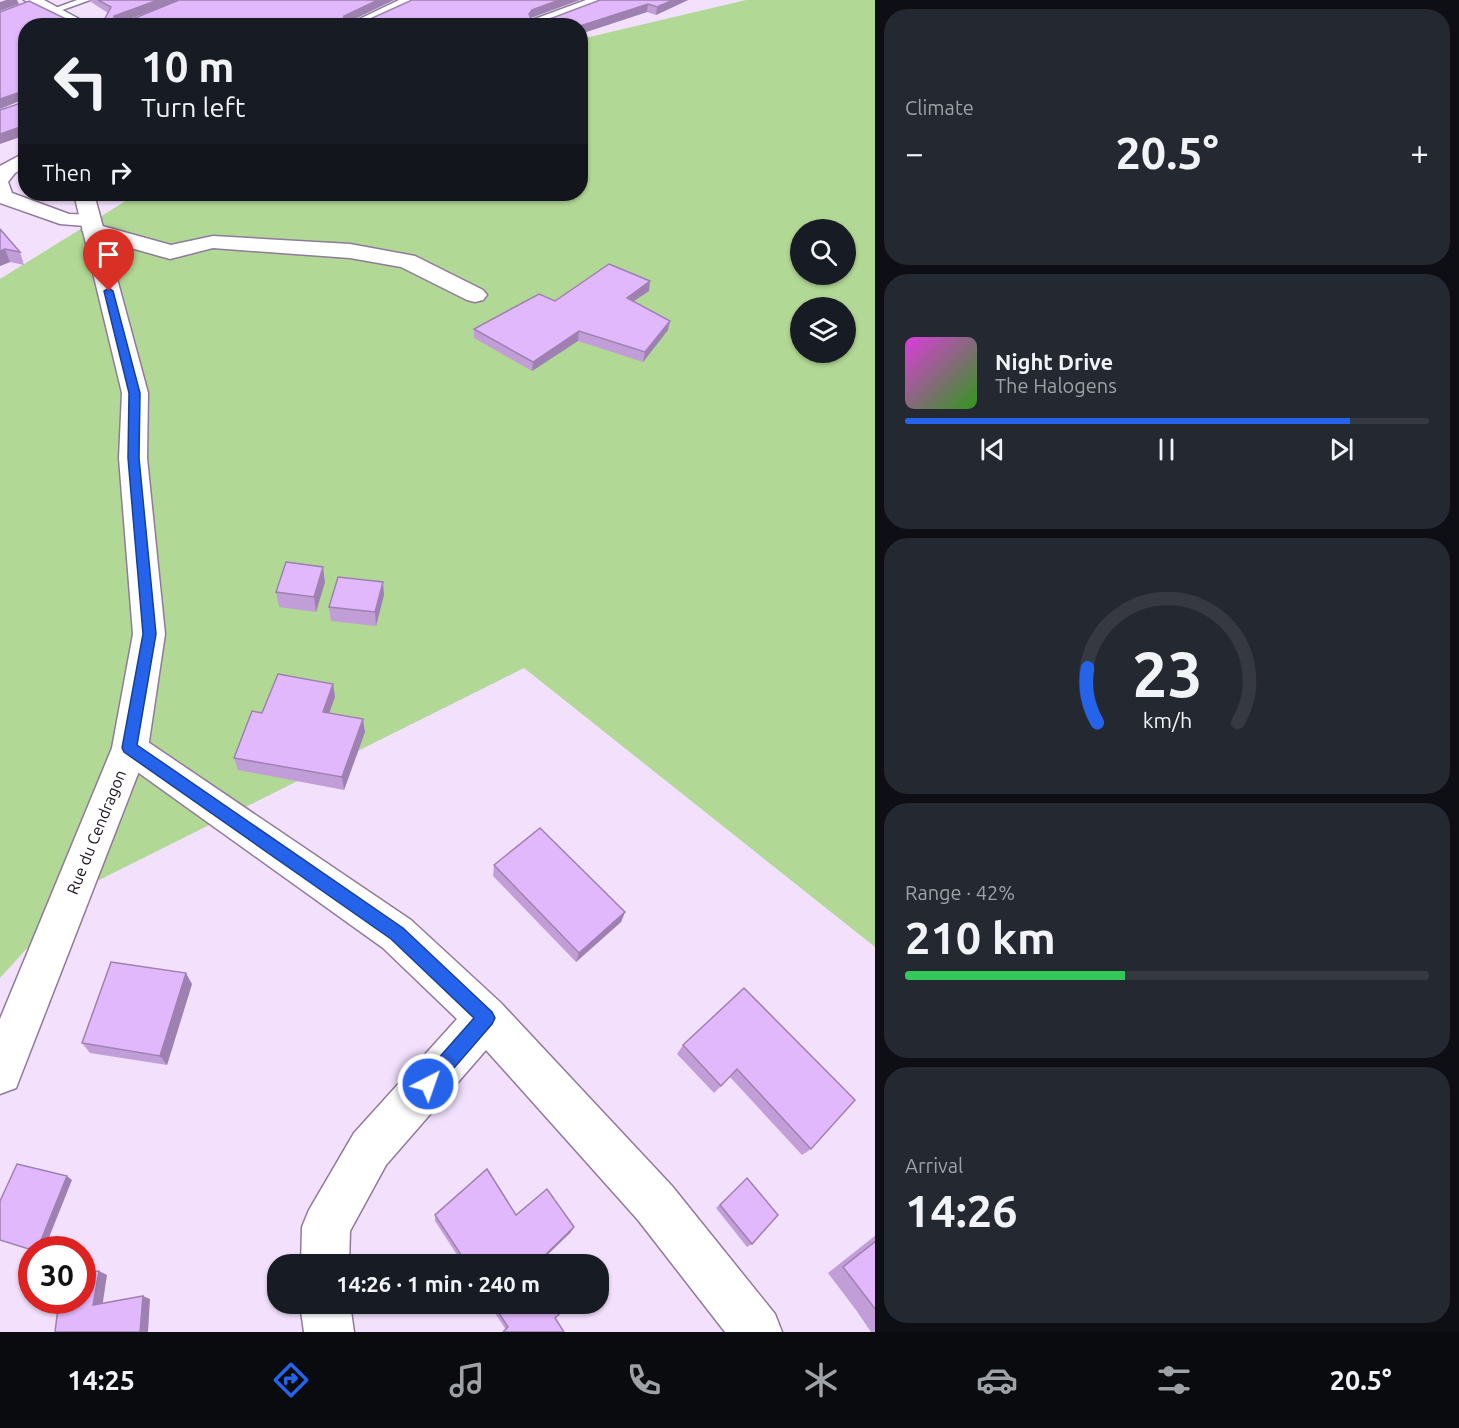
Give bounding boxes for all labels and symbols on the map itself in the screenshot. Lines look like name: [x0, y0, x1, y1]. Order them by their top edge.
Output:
pin: [83, 229, 134, 291]
street label: Rue du Cendragon: [63, 767, 129, 897]
position arrow: [396, 1052, 460, 1116]
speed limit sign: 30: [18, 1236, 96, 1314]

